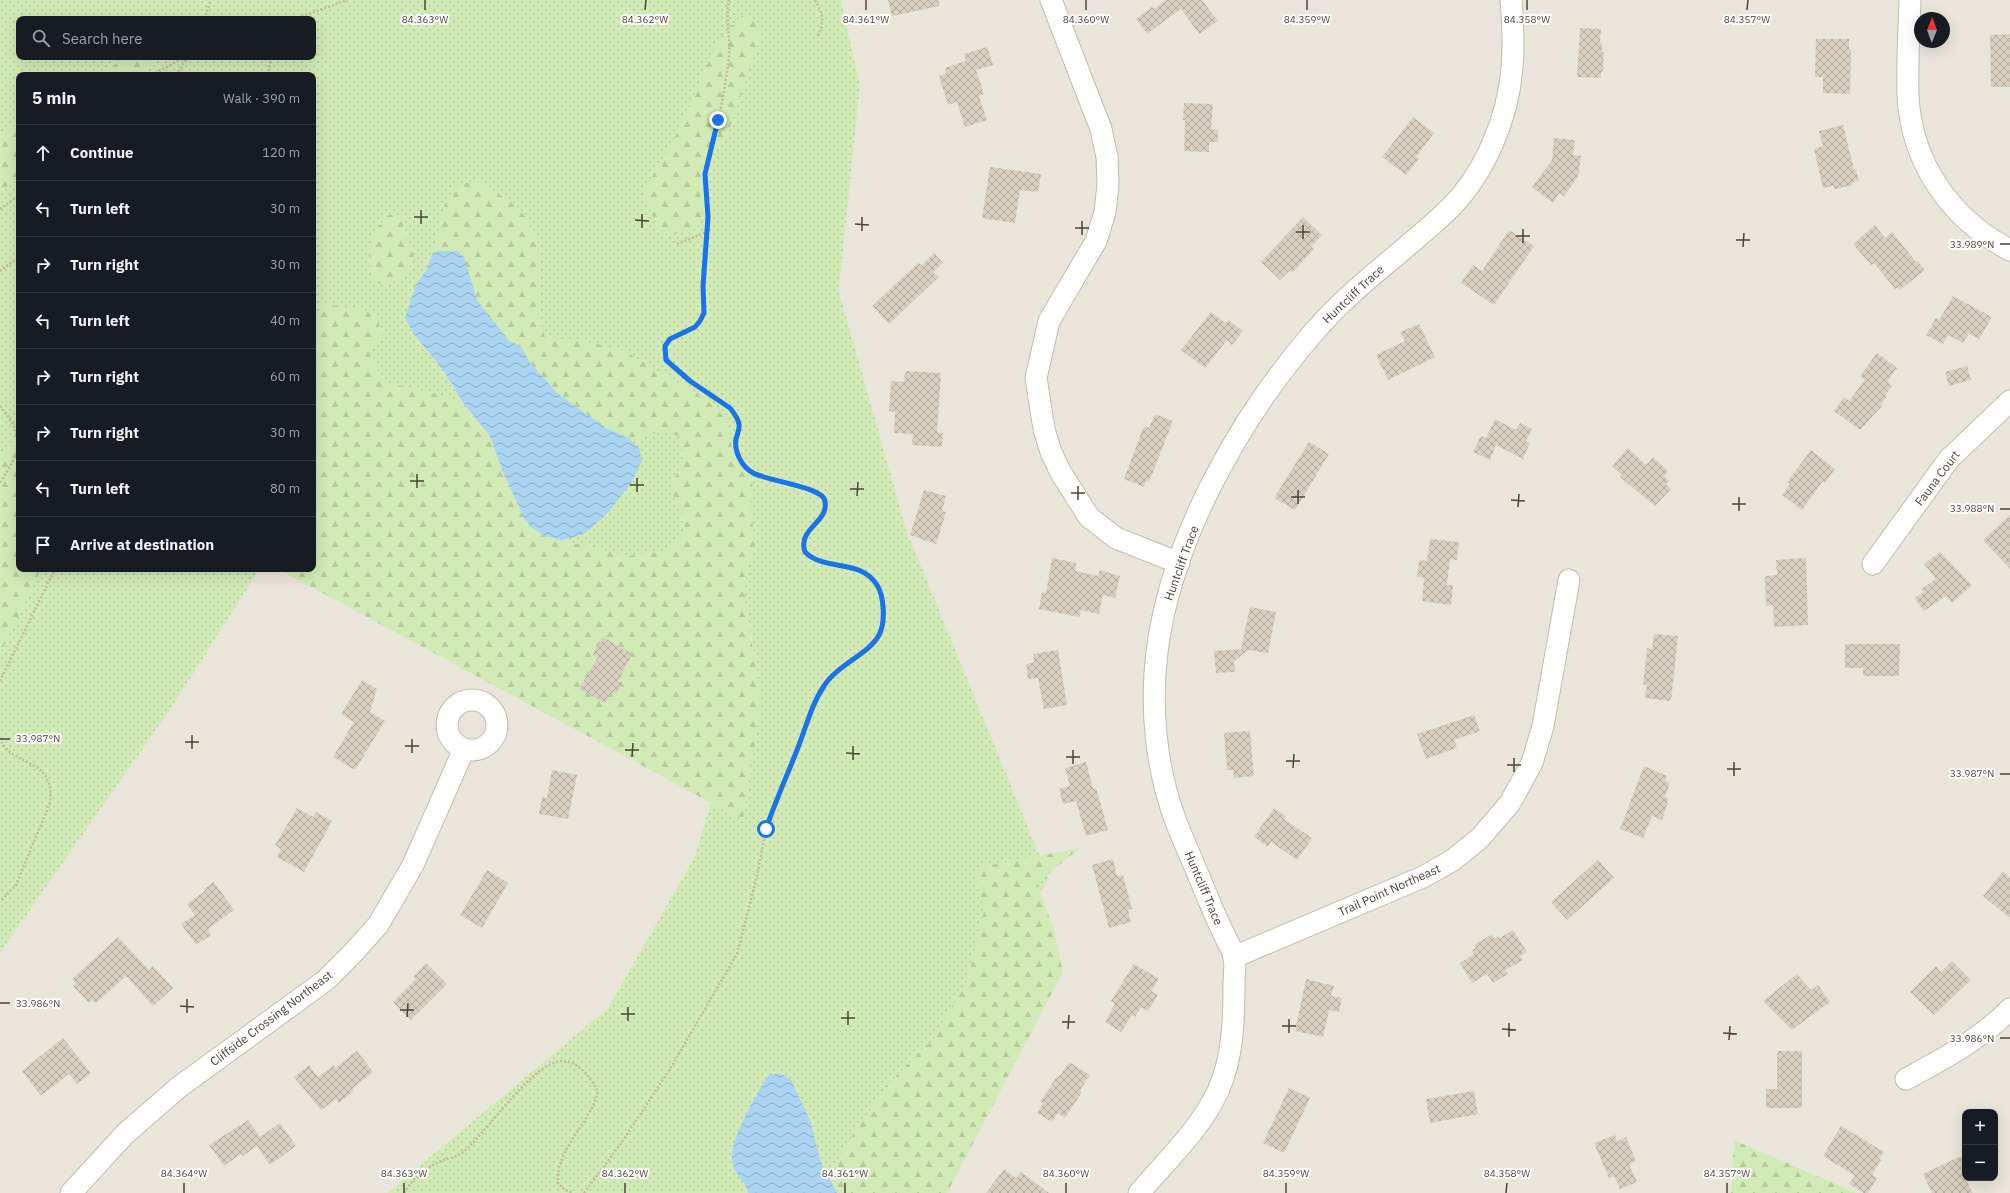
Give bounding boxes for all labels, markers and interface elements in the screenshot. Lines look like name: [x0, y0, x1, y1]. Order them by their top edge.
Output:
north arrow: [1914, 12, 1950, 48]
text: 84.363°W: [402, 13, 448, 26]
text: 84.362°W: [622, 13, 668, 26]
text: 84.361°W: [843, 13, 889, 26]
text: 84.360°W: [1063, 13, 1109, 26]
text: 84.359°W: [1284, 13, 1330, 26]
text: 84.358°W: [1504, 13, 1550, 26]
text: 84.357°W: [1724, 13, 1770, 26]
search box: [16, 16, 316, 60]
icon: search: [30, 27, 52, 49]
text: Search here: [62, 29, 142, 48]
text: 5 min: [32, 87, 76, 109]
text: Walk · 390 m: [223, 90, 300, 107]
route end: [709, 111, 727, 129]
icon: ahead: [32, 142, 54, 164]
text: Continue: [70, 143, 134, 162]
text: 120 m: [262, 144, 300, 161]
icon: left: [32, 198, 54, 220]
text: Turn left: [70, 199, 130, 218]
text: 30 m: [270, 200, 300, 217]
text: 33.989°N: [1950, 238, 1994, 251]
icon: right: [32, 254, 54, 276]
text: Turn right: [70, 255, 139, 274]
text: 30 m: [270, 256, 300, 273]
street label: Huntcliff Trace: [1319, 261, 1387, 326]
icon: left: [32, 310, 54, 332]
text: Turn left: [70, 311, 130, 330]
text: 40 m: [270, 312, 300, 329]
icon: right: [32, 366, 54, 388]
text: Turn right: [70, 367, 139, 386]
text: 60 m: [270, 368, 300, 385]
icon: right: [32, 422, 54, 444]
text: Turn right: [70, 423, 139, 442]
text: 30 m: [270, 424, 300, 441]
street label: Fauna Court: [1911, 447, 1963, 509]
icon: left: [32, 478, 54, 500]
text: Turn left: [70, 479, 130, 498]
text: 80 m: [270, 480, 300, 497]
text: 33.988°N: [1950, 502, 1994, 515]
street label: Huntcliff Trace: [1160, 523, 1202, 603]
icon: arrive: [32, 534, 54, 556]
text: Arrive at destination: [70, 535, 214, 554]
text: 33.987°N: [16, 732, 60, 745]
text: 33.987°N: [1950, 767, 1994, 780]
route start: [757, 820, 775, 838]
street label: Huntcliff Trace: [1182, 849, 1226, 928]
street label: Trail Point Northeast: [1335, 861, 1443, 919]
street label: Cliffside Crossing Northeast: [207, 967, 335, 1069]
text: 33.986°N: [16, 997, 60, 1010]
text: 33.986°N: [1950, 1032, 1994, 1045]
map controls: [1962, 1109, 1998, 1181]
button: +: [1962, 1109, 1998, 1145]
button: −: [1962, 1145, 1998, 1181]
text: 84.364°W: [161, 1167, 207, 1180]
text: 84.363°W: [381, 1167, 427, 1180]
text: 84.362°W: [602, 1167, 648, 1180]
text: 84.361°W: [822, 1167, 868, 1180]
text: 84.360°W: [1043, 1167, 1089, 1180]
text: 84.359°W: [1263, 1167, 1309, 1180]
text: 84.358°W: [1484, 1167, 1530, 1180]
text: 84.357°W: [1704, 1167, 1750, 1180]

